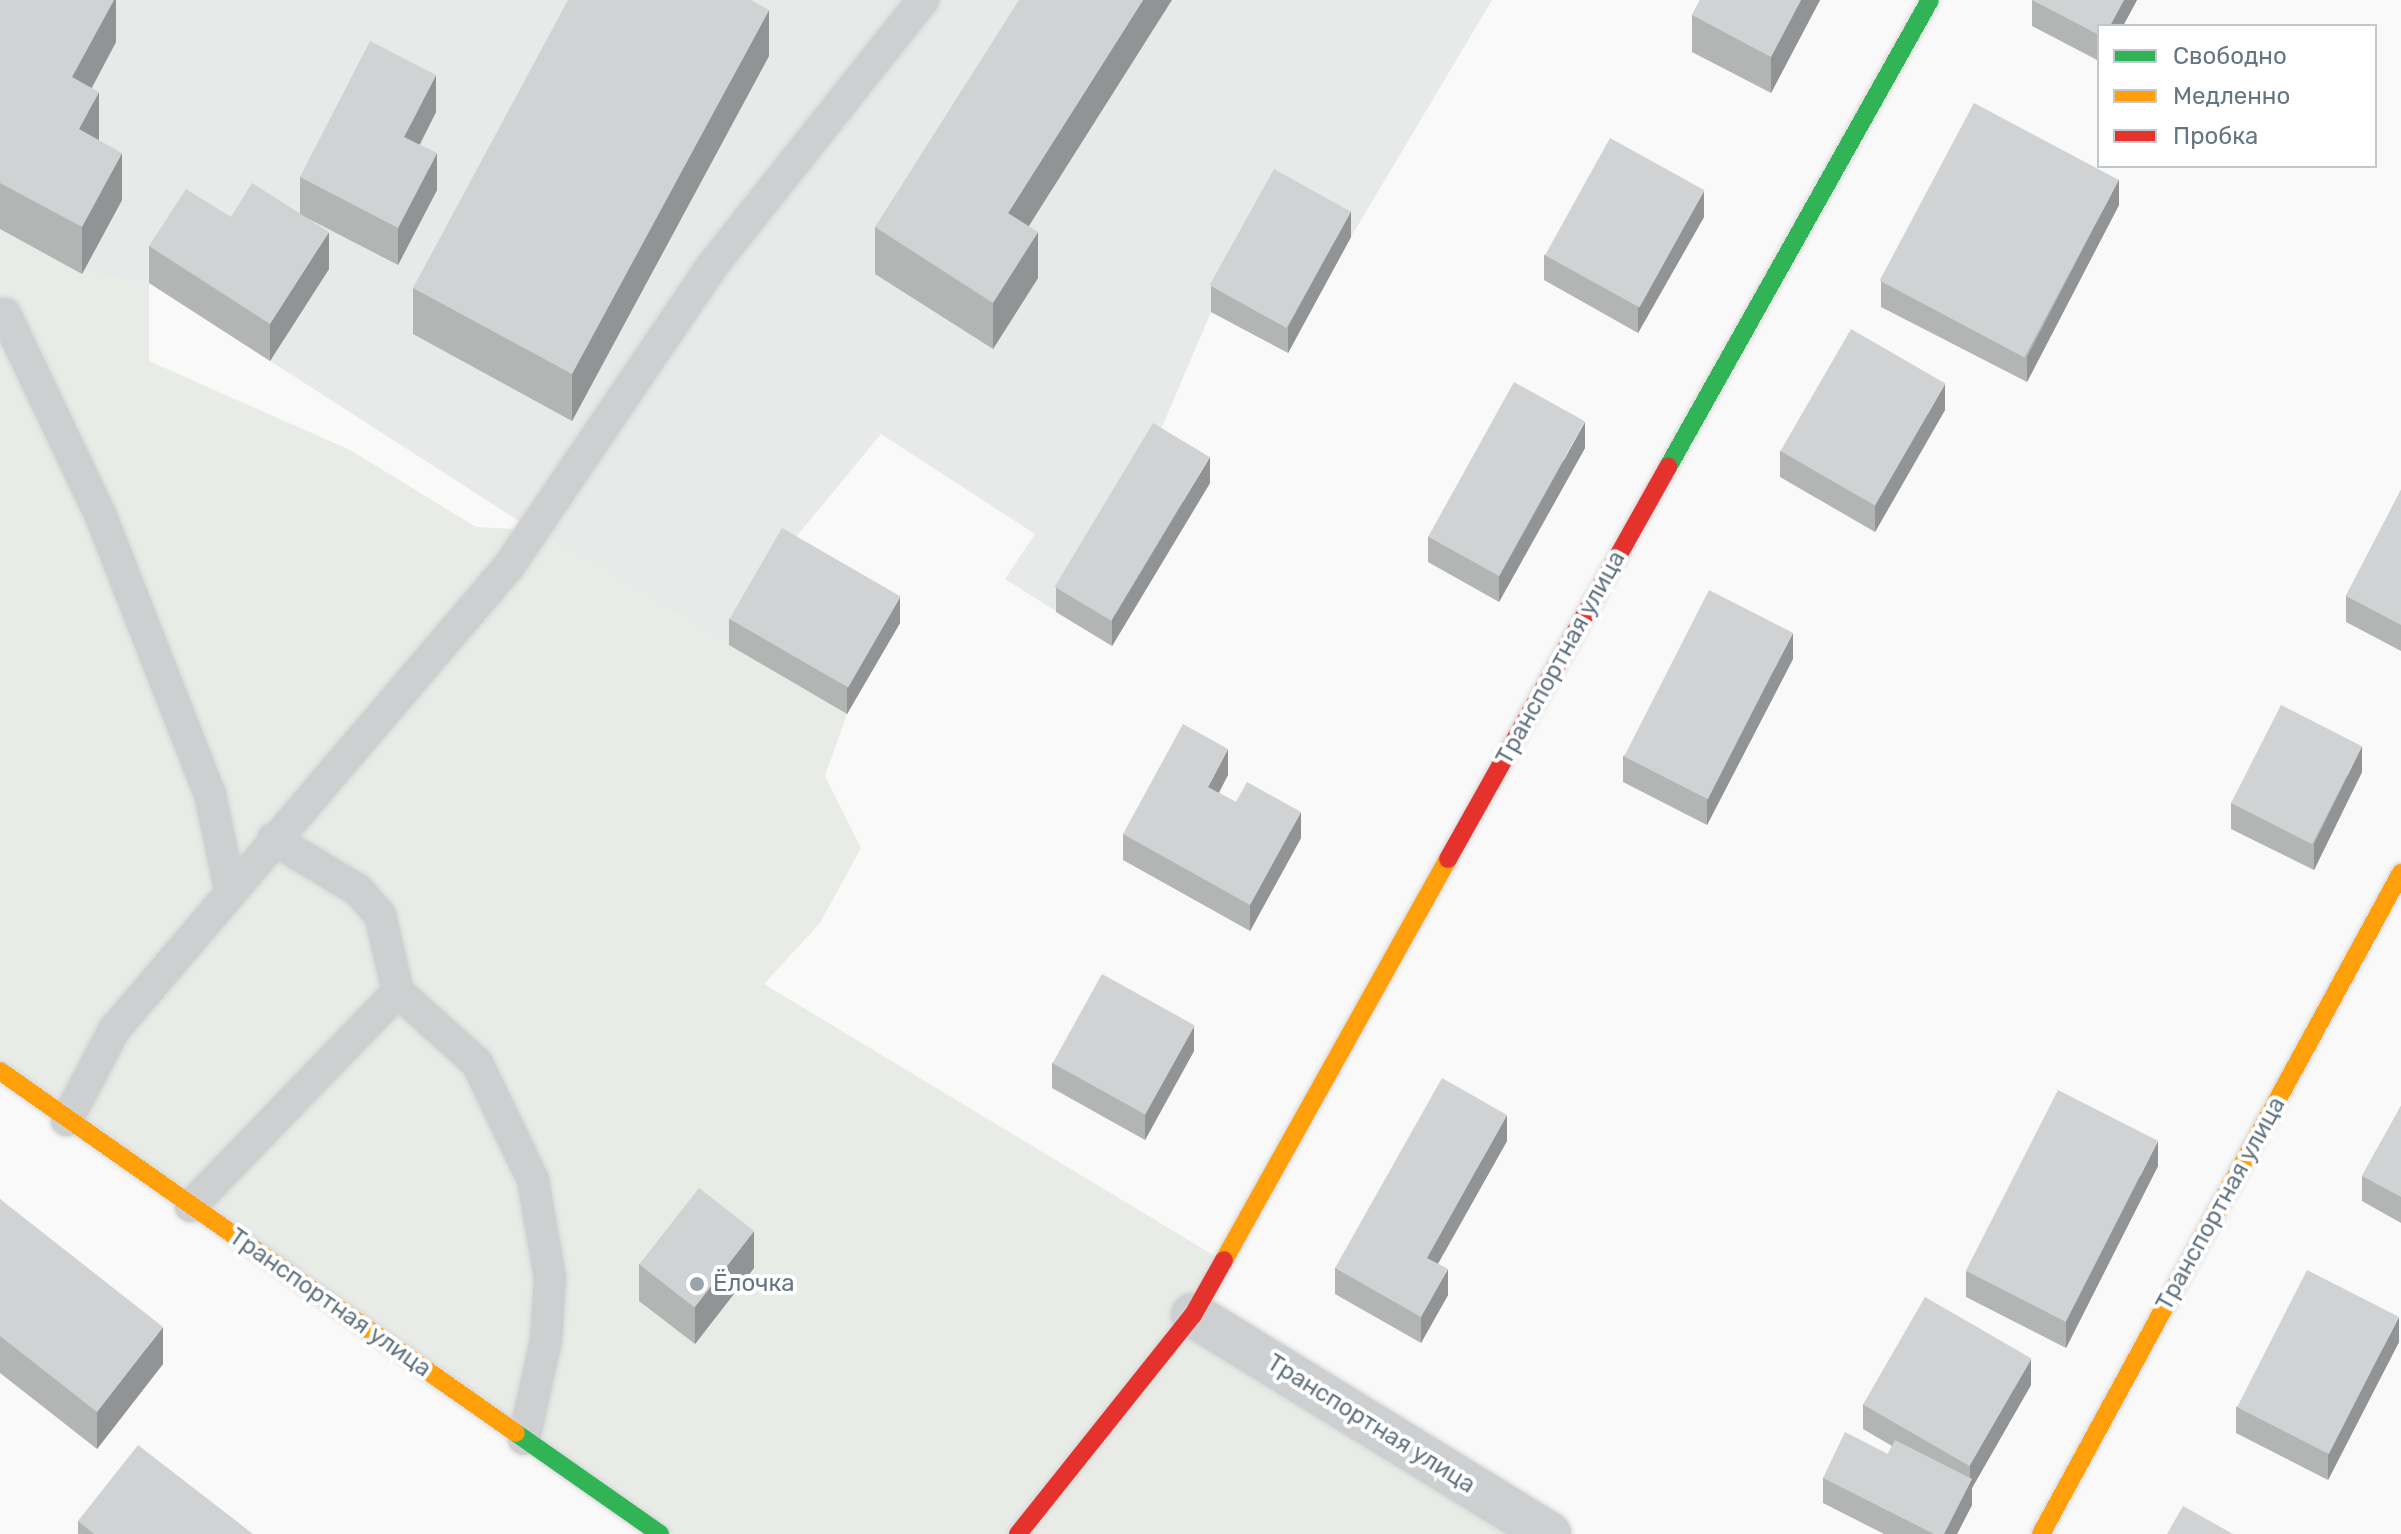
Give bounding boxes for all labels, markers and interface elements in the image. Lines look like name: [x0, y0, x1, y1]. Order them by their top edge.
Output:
legend: [2097, 24, 2377, 168]
text: Свободно: [2173, 42, 2287, 70]
text: Медленно: [2173, 82, 2290, 110]
text: Пробка: [2173, 122, 2258, 150]
street label: Транспортная улица: [1490, 546, 1632, 770]
street label: Транспортная улица: [2150, 1092, 2292, 1316]
street label: Транспортная улица: [224, 1222, 436, 1384]
place label: Ёлочка: [713, 1270, 795, 1298]
marker: Ёлочка: [688, 1275, 706, 1293]
street label: Транспортная улица: [1262, 1348, 1480, 1500]

